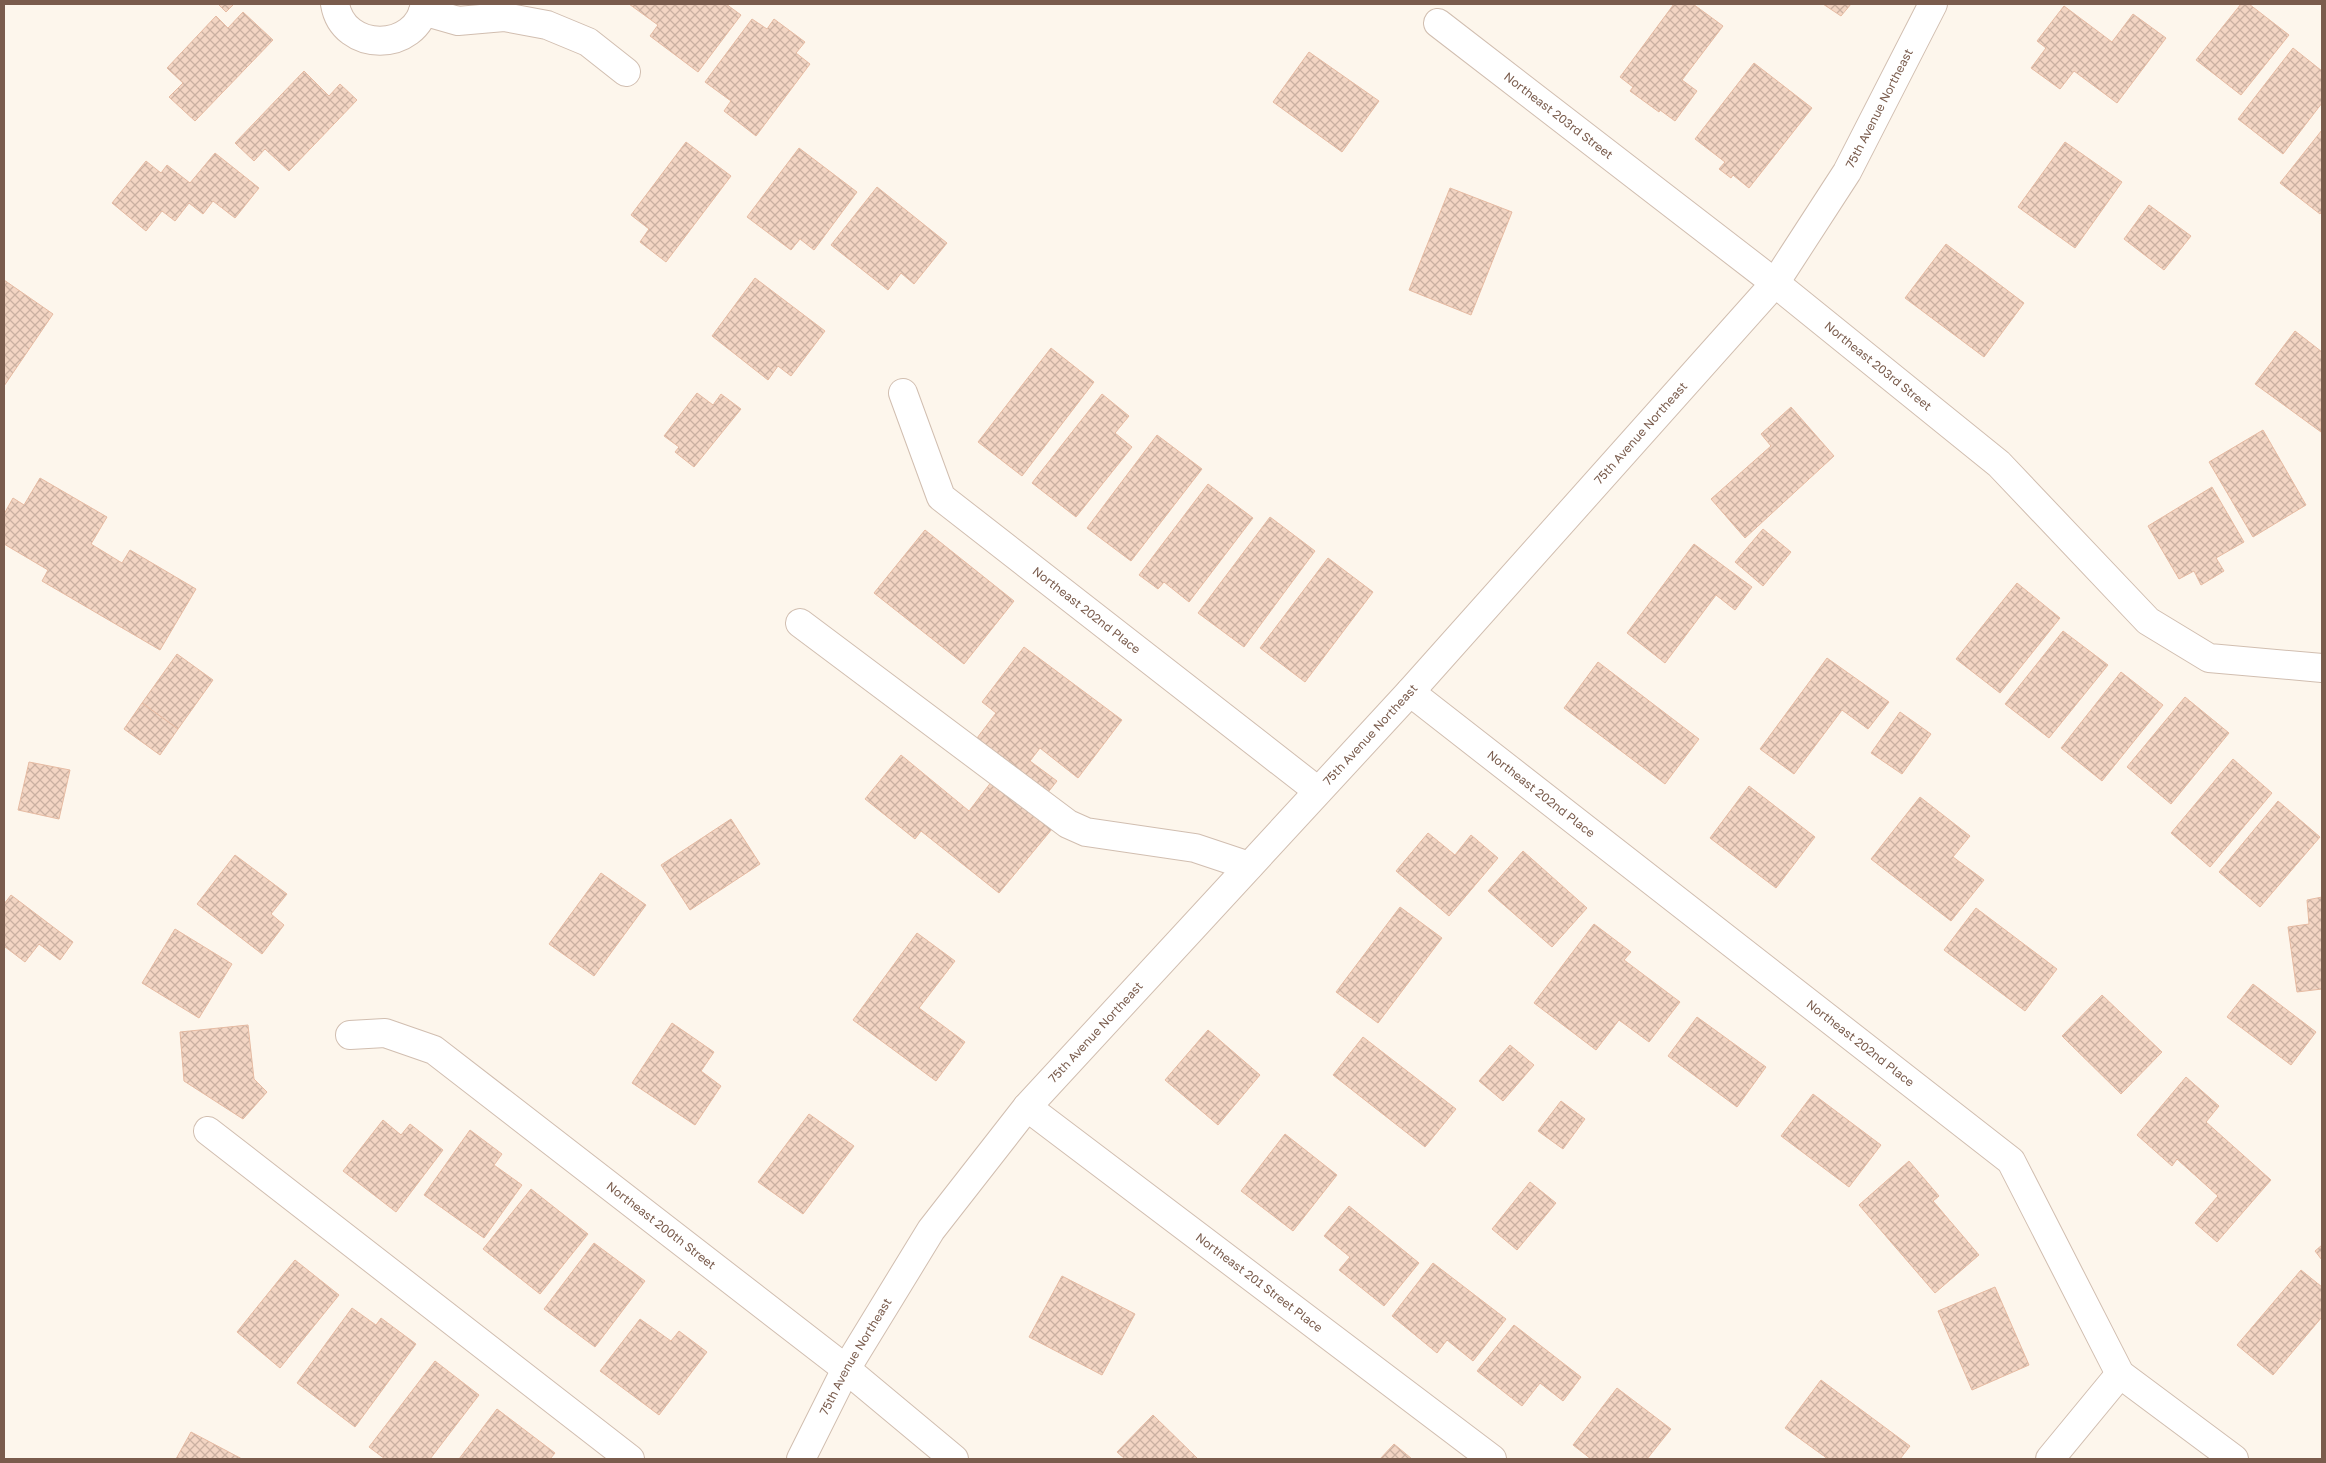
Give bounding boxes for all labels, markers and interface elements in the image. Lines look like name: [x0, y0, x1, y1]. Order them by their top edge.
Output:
street label: 75th Avenue Northeast: [1842, 46, 1916, 171]
street label: Northeast 203rd Street: [1501, 69, 1616, 162]
street label: Northeast 203rd Street: [1822, 318, 1935, 414]
street label: 75th Avenue Northeast: [1591, 378, 1690, 487]
street label: Northeast 202nd Place: [1030, 563, 1144, 657]
street label: 75th Avenue Northeast: [1320, 681, 1421, 788]
street label: Northeast 202nd Place: [1484, 747, 1598, 840]
street label: 75th Avenue Northeast: [1045, 978, 1146, 1086]
street label: Northeast 202nd Place: [1804, 996, 1917, 1090]
street label: Northeast 200th Street: [604, 1178, 719, 1272]
street label: Northeast 201 Street Place: [1193, 1229, 1326, 1335]
street label: 75th Avenue Northeast: [816, 1295, 895, 1418]

